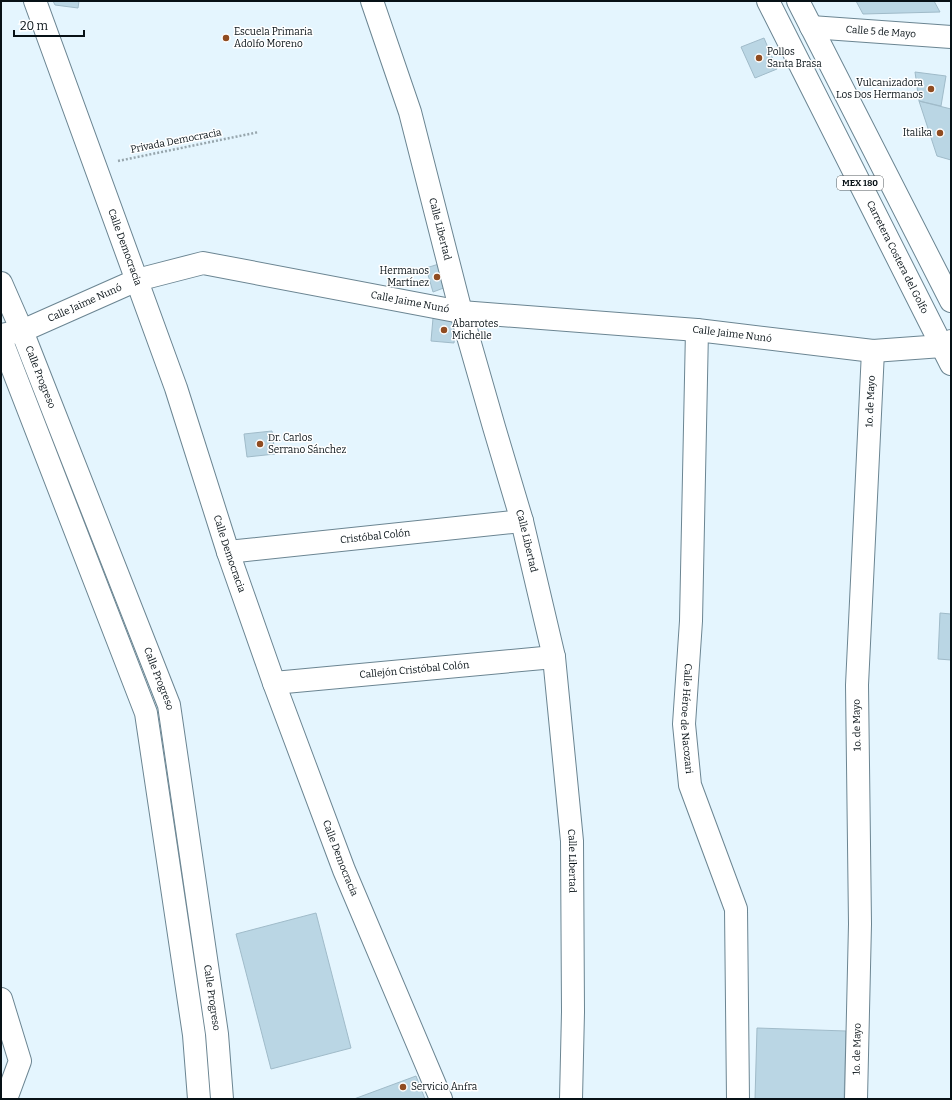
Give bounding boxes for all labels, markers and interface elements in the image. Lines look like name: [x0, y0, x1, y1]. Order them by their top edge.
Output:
scale bar: [14, 12, 84, 38]
text: 20 m: [20, 19, 49, 33]
street label: Calle 5 de Mayo: [845, 23, 917, 41]
place label: Escuela Primaria Adolfo Moreno: [234, 26, 313, 50]
marker: Escuela Primaria Adolfo Moreno: [221, 33, 231, 43]
place label: Pollos Santa Brasa: [767, 46, 822, 70]
marker: Pollos Santa Brasa: [754, 53, 764, 63]
place label: Vulcanizadora Los Dos Hermanos: [836, 77, 924, 101]
marker: Vulcanizadora Los Dos Hermanos: [926, 84, 936, 94]
street label: Privada Democracia: [129, 126, 223, 156]
place label: Italika: [903, 127, 933, 139]
marker: Italika: [935, 128, 945, 138]
road number: MEX 180: [837, 176, 883, 190]
street label: Calle Libertad: [426, 196, 454, 261]
street label: Carretera Costera del Golfo: [864, 199, 931, 316]
street label: Calle Democracia: [105, 207, 144, 288]
place label: Hermanos Martínez: [380, 265, 429, 289]
marker: Hermanos Martínez: [432, 272, 442, 282]
street label: Calle Jaime Nunó: [46, 281, 124, 325]
street label: Calle Jaime Nunó: [370, 289, 451, 316]
place label: Abarrotes Michelle: [452, 318, 498, 342]
street label: Calle Jaime Nunó: [692, 324, 773, 345]
marker: Abarrotes Michelle: [439, 325, 449, 335]
street label: Calle Progreso: [22, 344, 58, 411]
street label: 1o. de Mayo: [863, 375, 878, 428]
place label: Dr. Carlos Serrano Sánchez: [268, 432, 346, 456]
marker: Dr. Carlos Serrano Sánchez: [255, 439, 265, 449]
street label: Calle Libertad: [513, 508, 540, 574]
street label: Calle Democracia: [211, 514, 248, 595]
street label: Cristóbal Colón: [339, 527, 412, 546]
street label: Calle Progreso: [141, 646, 176, 711]
street label: Callejón Cristóbal Colón: [359, 659, 470, 681]
street label: Calle Héroe de Nacozari: [678, 663, 695, 774]
street label: 1o. de Mayo: [851, 699, 863, 751]
street label: Calle Democracia: [320, 818, 361, 899]
street label: Calle Libertad: [565, 828, 578, 893]
street label: Calle Progreso: [201, 964, 222, 1032]
street label: 1o. de Mayo: [851, 1023, 864, 1075]
place label: Servicio Anfra: [411, 1081, 478, 1093]
marker: Servicio Anfra: [398, 1082, 408, 1092]

